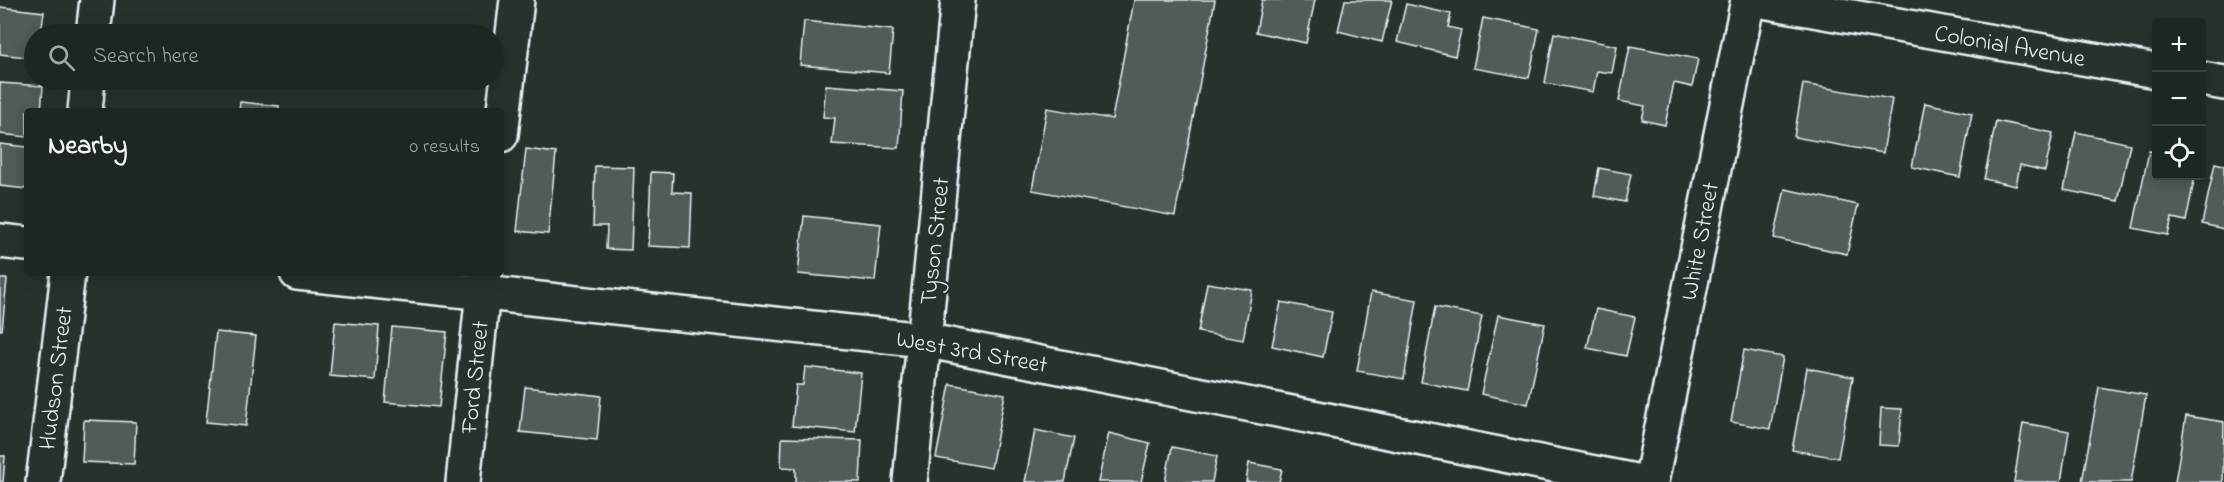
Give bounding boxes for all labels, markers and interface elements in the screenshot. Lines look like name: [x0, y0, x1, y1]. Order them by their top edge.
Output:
street label: Colonial Avenue: [1932, 17, 2088, 78]
map controls: [2152, 18, 2206, 180]
button: +: [2152, 18, 2206, 72]
search box: [24, 24, 504, 90]
icon: search: [45, 41, 78, 74]
text: Search here: [93, 41, 198, 73]
button: −: [2152, 72, 2206, 126]
button: locate: [2152, 126, 2206, 180]
text: Nearby: [48, 128, 127, 166]
text: 0 results: [409, 133, 480, 162]
street label: Tyson Street: [912, 176, 962, 307]
street label: White Street: [1673, 179, 1730, 304]
street label: Hudson Street: [31, 305, 84, 452]
street label: Ford Street: [453, 319, 500, 436]
street label: West 3rd Street: [893, 323, 1050, 384]

